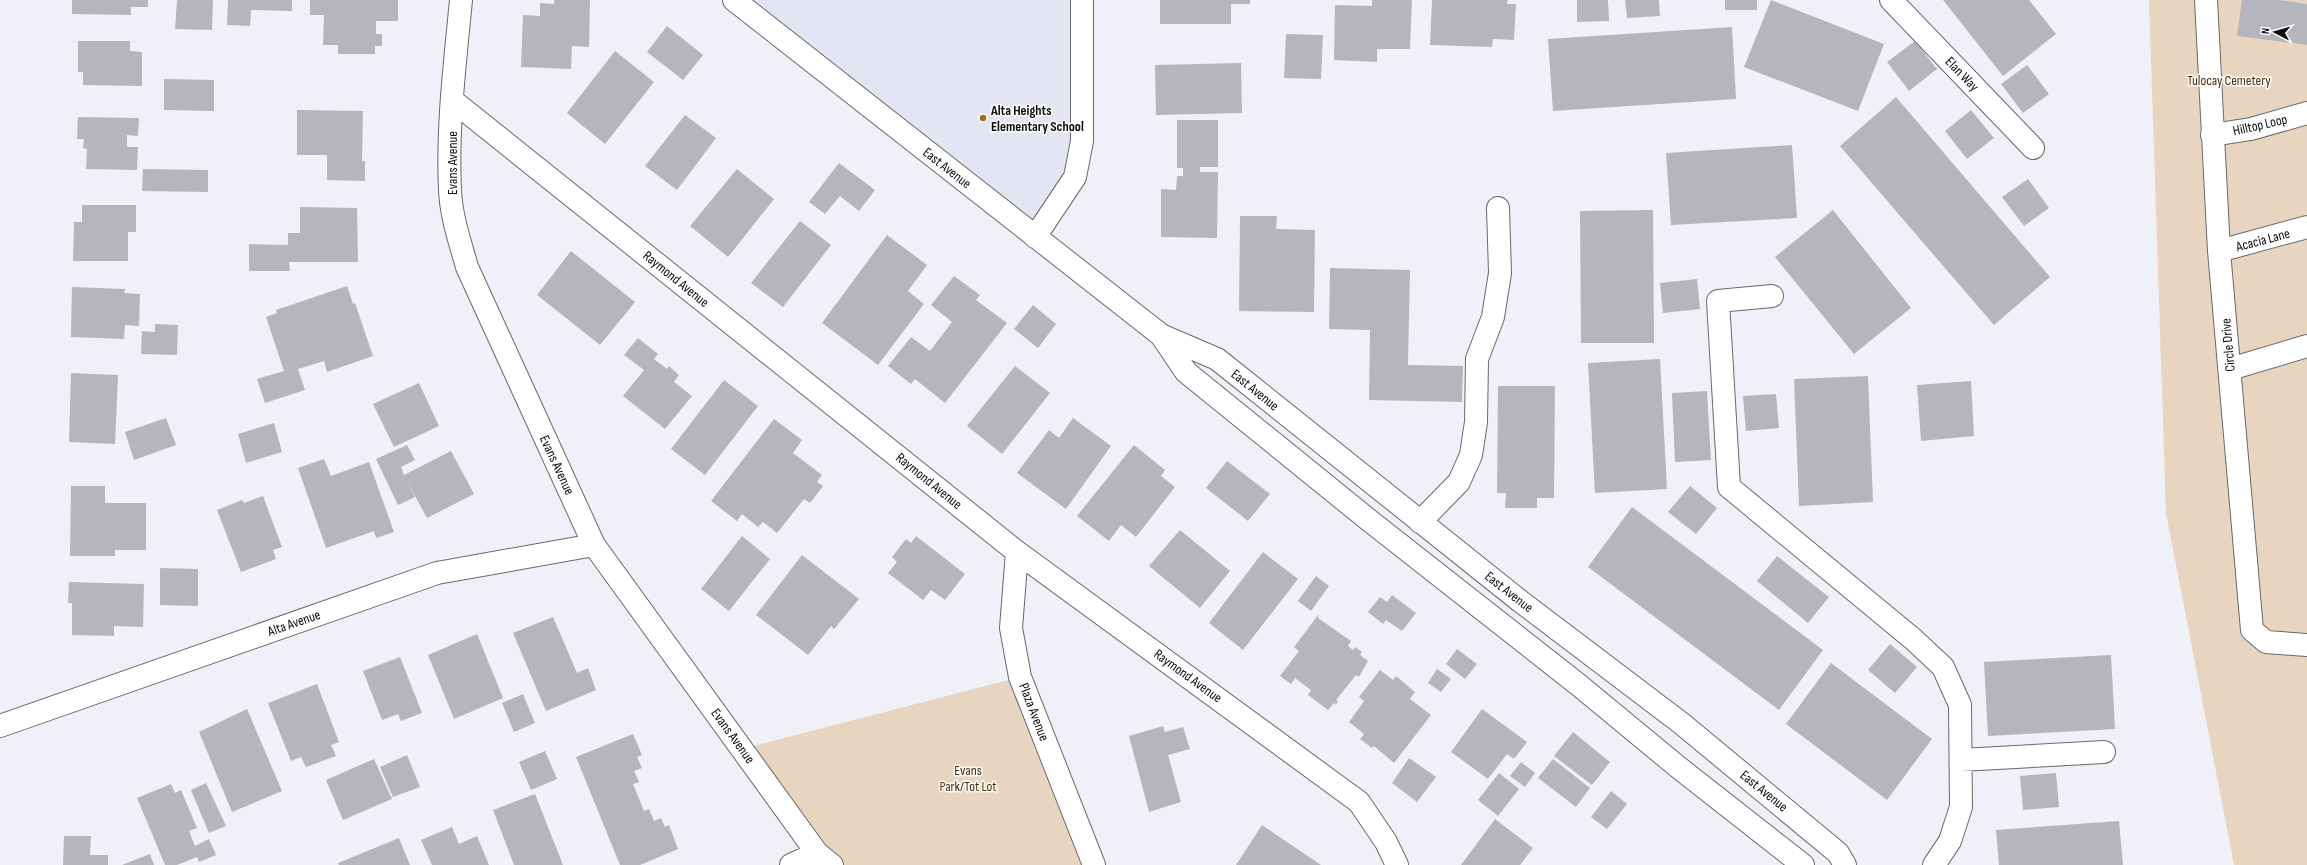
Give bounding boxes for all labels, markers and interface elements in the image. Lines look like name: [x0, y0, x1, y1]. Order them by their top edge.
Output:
north arrow: [2255, 12, 2295, 52]
text: N: [2259, 27, 2272, 35]
street label: Elan Way: [1941, 53, 1983, 95]
park label: Tulocay Cemetery: [2187, 72, 2271, 89]
place label: Alta Heights Elementary School: [990, 102, 1084, 135]
street label: Hilltop Loop: [2231, 110, 2289, 140]
marker: Alta Heights Elementary School: [978, 113, 988, 123]
street label: Evans Avenue: [444, 131, 461, 195]
street label: East Avenue: [919, 144, 975, 192]
street label: Acacia Lane: [2233, 225, 2292, 256]
street label: Raymond Avenue: [640, 247, 712, 311]
street label: Circle Drive: [2217, 318, 2239, 372]
street label: East Avenue: [1228, 366, 1282, 414]
street label: Evans Avenue: [536, 432, 578, 498]
street label: Raymond Avenue: [893, 449, 965, 513]
street label: East Avenue: [1481, 568, 1537, 616]
street label: Alta Avenue: [264, 606, 323, 640]
street label: Raymond Avenue: [1151, 646, 1225, 706]
street label: Plaza Avenue: [1015, 681, 1053, 743]
street label: Evans Avenue: [707, 705, 759, 767]
park label: Evans Park/Tot Lot: [939, 762, 997, 795]
street label: East Avenue: [1737, 767, 1791, 815]

